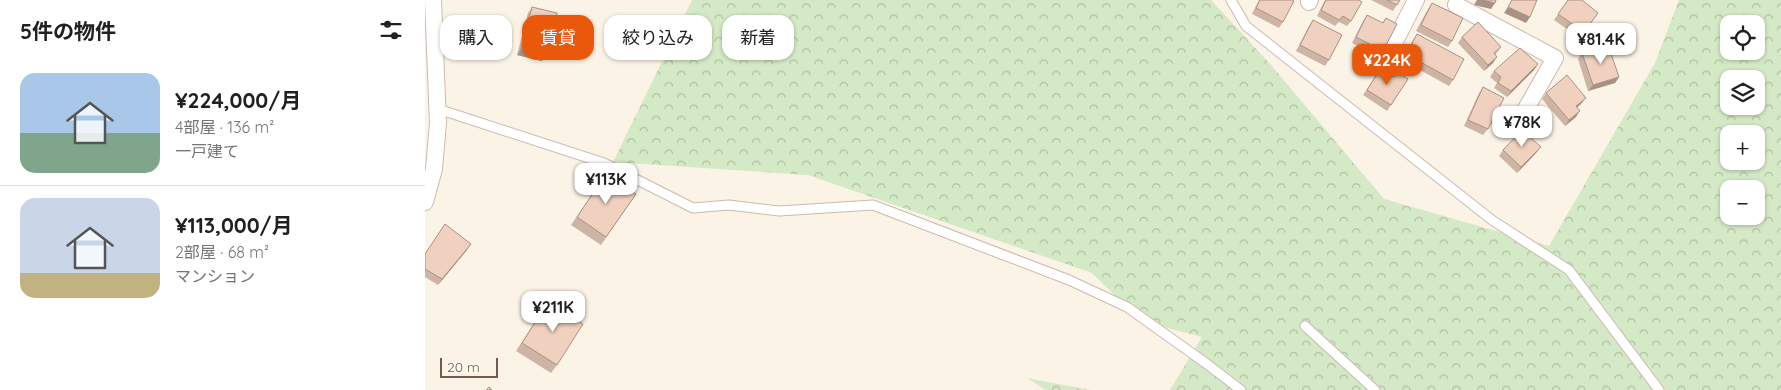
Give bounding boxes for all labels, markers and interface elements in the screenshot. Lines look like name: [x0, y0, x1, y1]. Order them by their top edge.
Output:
chip: 購入: [440, 15, 512, 60]
chip: 賃貸: [522, 15, 594, 60]
chip: 絞り込み: [604, 15, 712, 60]
chip: 新着: [722, 15, 794, 60]
map controls: [1720, 15, 1765, 225]
button: locate: [1720, 15, 1765, 60]
icon: filters: [377, 16, 405, 44]
text: 5件の物件: [20, 18, 116, 44]
pin: ¥81.4K: [1560, 22, 1642, 65]
text: ¥81.4K: [1577, 29, 1625, 49]
pin: ¥224K: [1352, 44, 1422, 86]
text: ¥224K: [1363, 50, 1411, 70]
button: layers: [1720, 70, 1765, 115]
text: ¥224,000/月: [175, 87, 301, 113]
icon: home: [60, 93, 120, 153]
pin: ¥78K: [1492, 106, 1552, 148]
text: ¥78K: [1503, 112, 1541, 132]
text: 4部屋 · 136 m²: [175, 117, 274, 137]
button: +: [1720, 125, 1765, 170]
text: 一戸建て: [175, 141, 239, 161]
pin: ¥113K: [571, 162, 641, 205]
text: ¥113K: [585, 169, 627, 189]
button: −: [1720, 180, 1765, 225]
text: ¥113,000/月: [175, 212, 293, 238]
icon: home: [60, 218, 120, 278]
text: 2部屋 · 68 m²: [175, 242, 269, 262]
text: マンション: [175, 266, 255, 286]
pin: ¥211K: [518, 290, 588, 333]
text: ¥211K: [532, 297, 574, 317]
scale bar: [440, 355, 497, 378]
text: 20 m: [447, 358, 480, 376]

